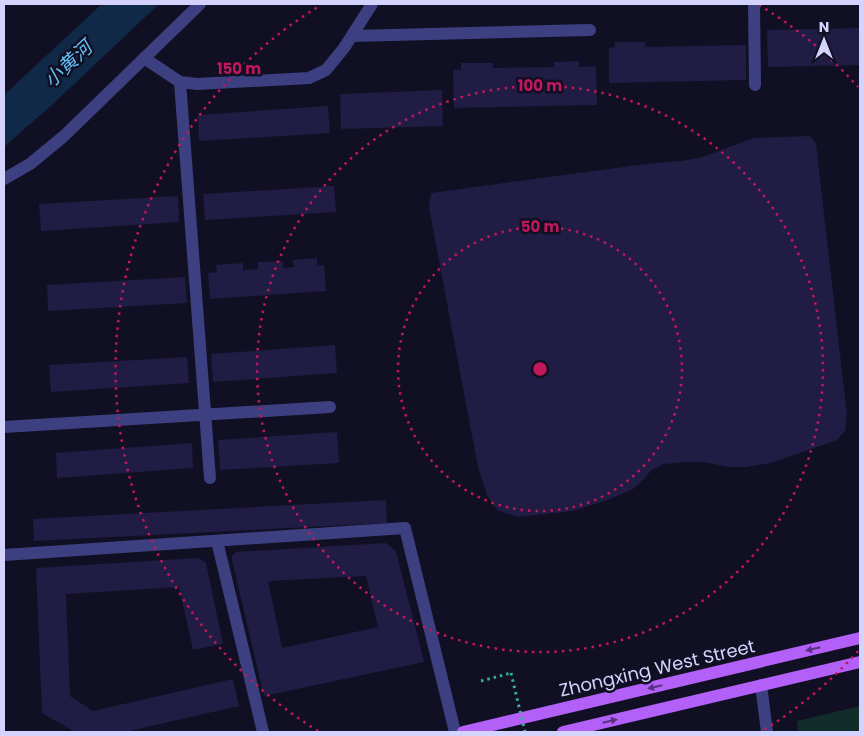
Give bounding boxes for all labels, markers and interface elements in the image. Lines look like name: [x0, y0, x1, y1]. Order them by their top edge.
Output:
north arrow: [799, 15, 849, 65]
text: N: [819, 17, 829, 37]
water label: 小黄河: [38, 32, 101, 93]
text: 150 m: [217, 58, 261, 79]
text: 100 m: [518, 75, 562, 96]
text: 50 m: [521, 216, 559, 237]
centre of rings: [531, 360, 549, 378]
street label: Zhongxing West Street: [557, 633, 757, 703]
one-way arrow: [805, 645, 820, 653]
one-way arrow: [647, 683, 662, 691]
one-way arrow: [602, 717, 617, 725]

